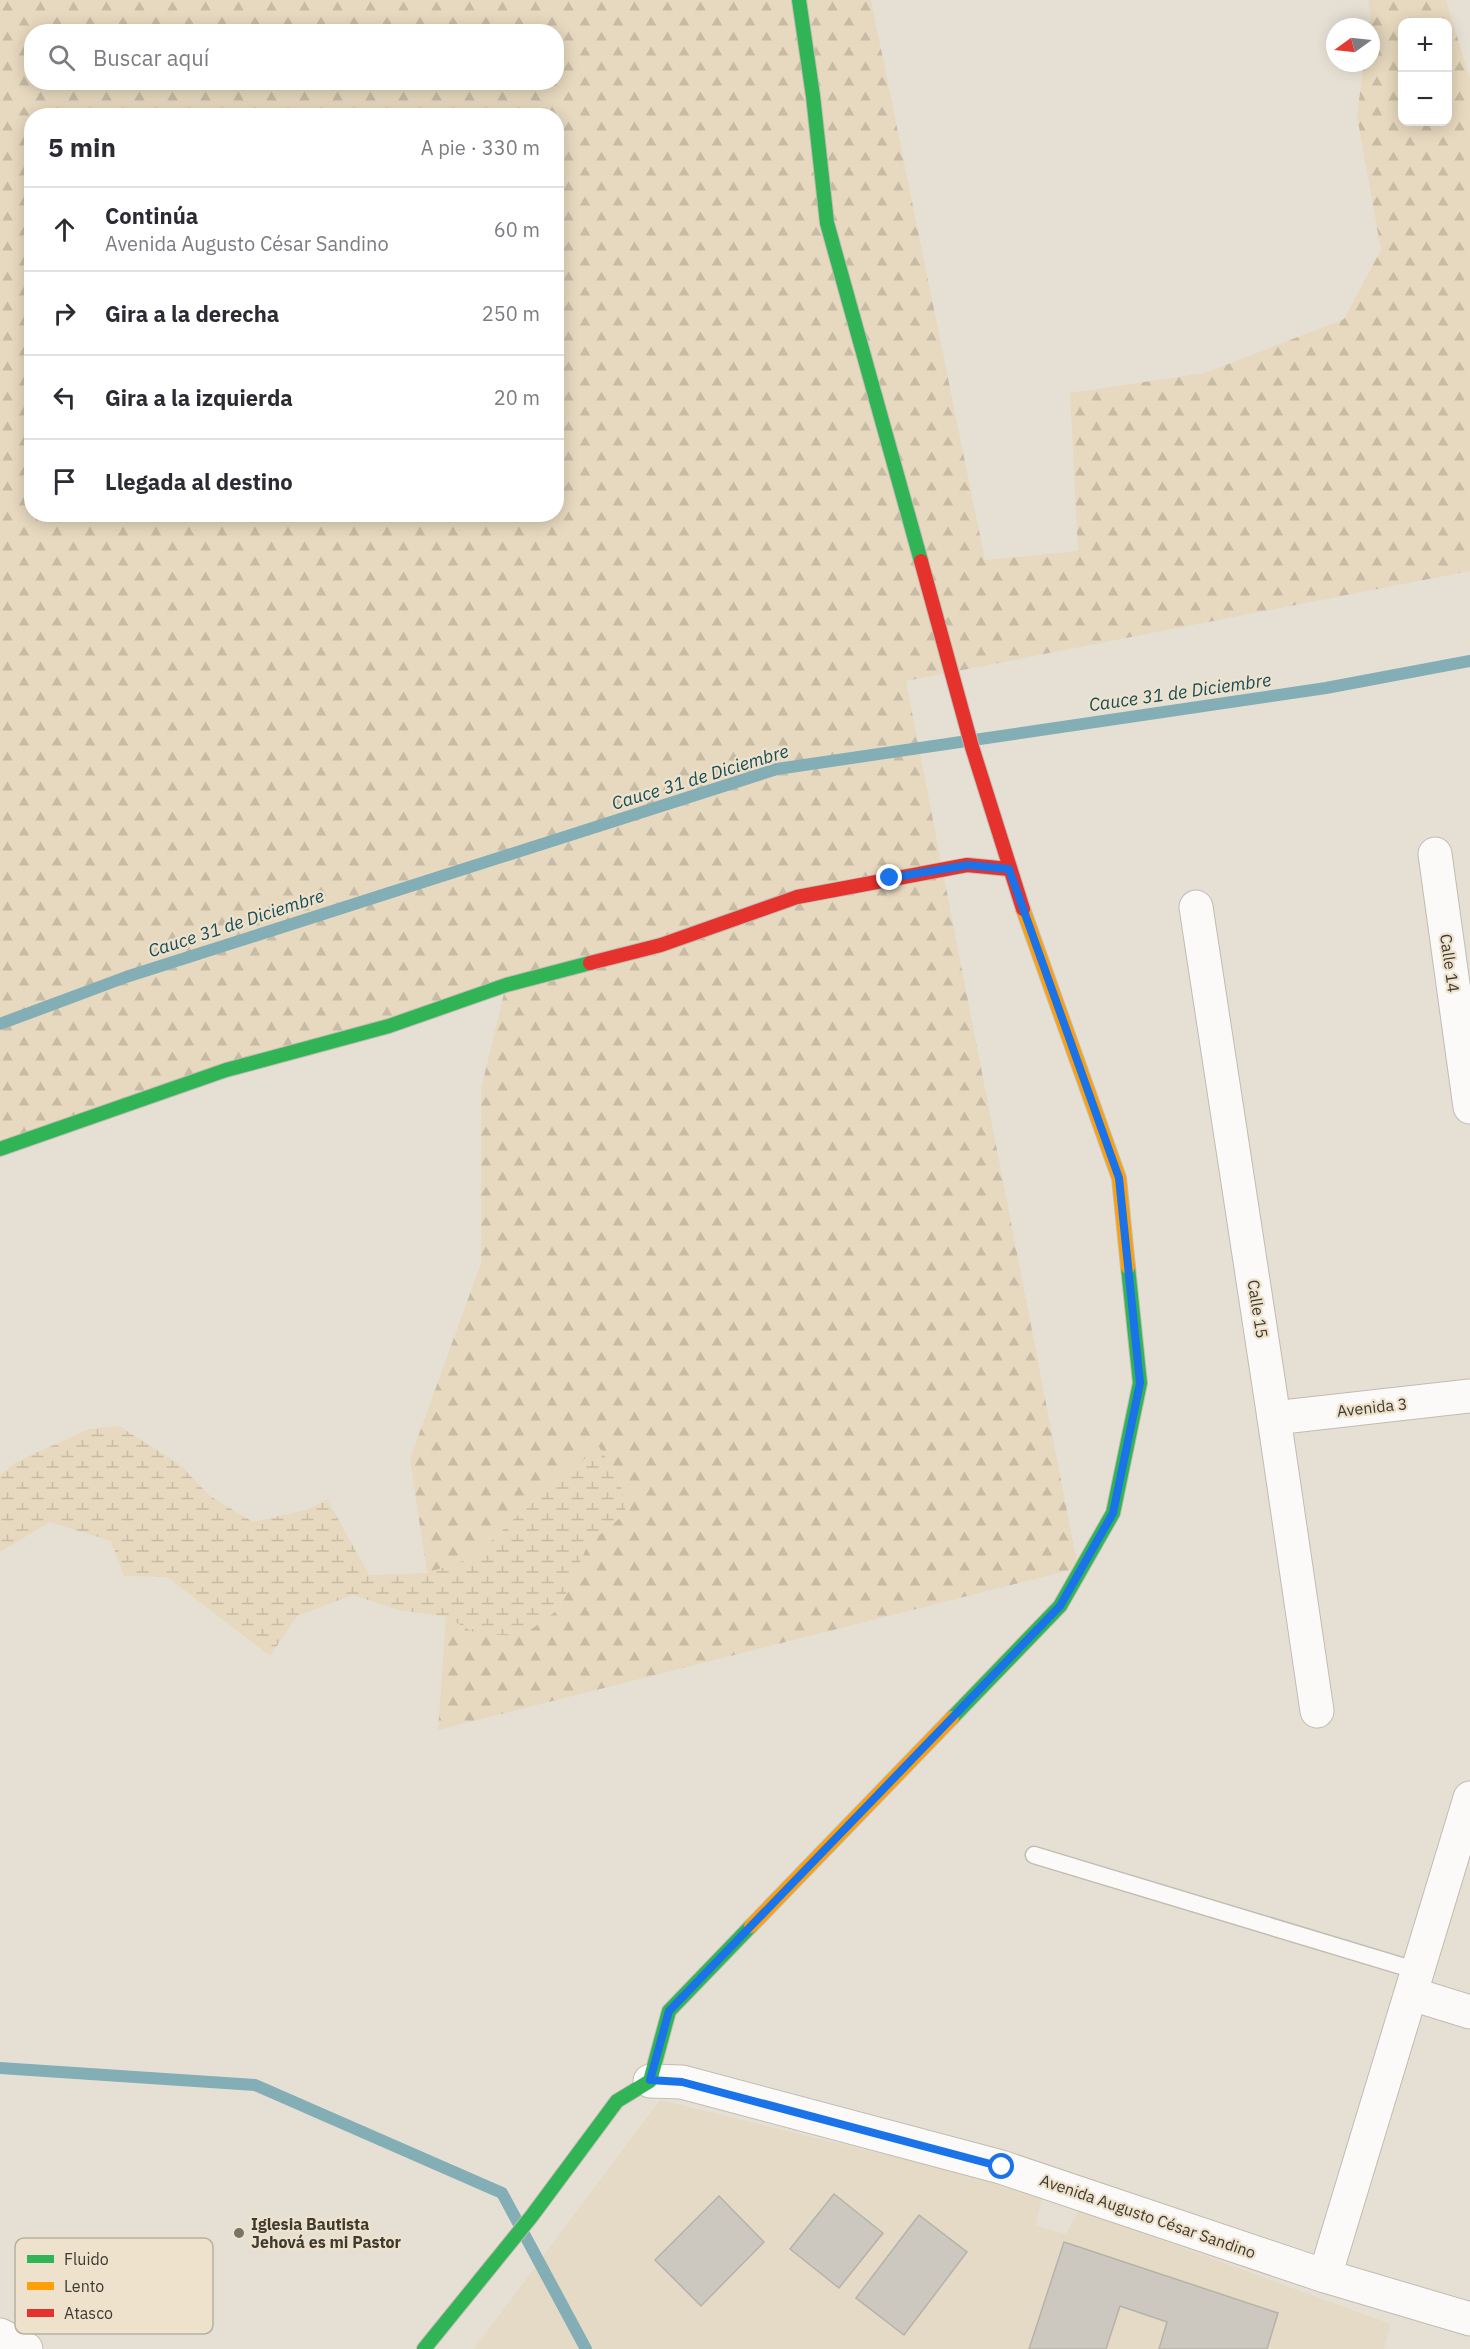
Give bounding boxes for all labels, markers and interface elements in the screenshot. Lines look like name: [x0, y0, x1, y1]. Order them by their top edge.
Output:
north arrow: [1326, 18, 1380, 72]
map controls: [1398, 18, 1452, 126]
button: +: [1398, 18, 1452, 72]
search box: [24, 24, 564, 90]
icon: search: [45, 41, 78, 74]
text: Buscar aquí: [93, 43, 209, 72]
button: −: [1398, 72, 1452, 126]
text: 5 min: [48, 130, 116, 164]
text: A pie · 330 m: [421, 134, 540, 161]
text: Continúa: [105, 201, 198, 230]
icon: ahead: [48, 213, 81, 246]
text: 60 m: [494, 216, 540, 243]
text: Avenida Augusto César Sandino: [105, 230, 389, 257]
icon: right: [48, 297, 81, 330]
text: Gira a la derecha: [105, 299, 279, 328]
text: 250 m: [482, 300, 540, 327]
icon: left: [48, 381, 81, 414]
text: Gira a la izquierda: [105, 383, 293, 412]
text: 20 m: [494, 384, 540, 411]
icon: arrive: [48, 465, 81, 498]
text: Llegada al destino: [105, 467, 293, 496]
water label: Cauce 31 de Diciembre: [1087, 668, 1273, 716]
water label: Cauce 31 de Diciembre: [609, 739, 791, 815]
route end: [876, 864, 902, 890]
water label: Cauce 31 de Diciembre: [145, 884, 327, 962]
street label: Calle 14: [1436, 932, 1464, 994]
street label: Calle 15: [1244, 1278, 1272, 1340]
street label: Avenida 3: [1336, 1393, 1408, 1421]
route start: [988, 2153, 1014, 2179]
street label: Avenida Augusto César Sandino: [1037, 2170, 1259, 2262]
place label: Iglesia Bautista Jehová es mi Pastor: [251, 2214, 402, 2252]
marker: Iglesia Bautista Jehová es mi Pastor: [232, 2226, 246, 2240]
legend: [15, 2238, 213, 2334]
text: Fluido: [64, 2249, 109, 2269]
text: Lento: [64, 2276, 104, 2296]
text: Atasco: [64, 2303, 113, 2323]

